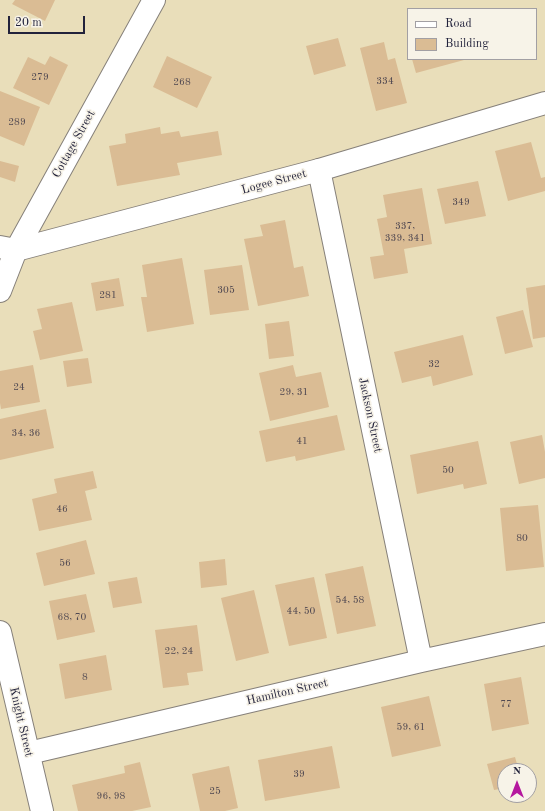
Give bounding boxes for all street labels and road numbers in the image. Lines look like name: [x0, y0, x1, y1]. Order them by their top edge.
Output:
street label: Cottage Street: [49, 108, 99, 180]
street label: Logee Street: [240, 166, 308, 198]
street label: Jackson Street: [355, 376, 385, 454]
street label: Hamilton Street: [245, 676, 329, 708]
street label: Knight Street: [6, 686, 36, 758]

